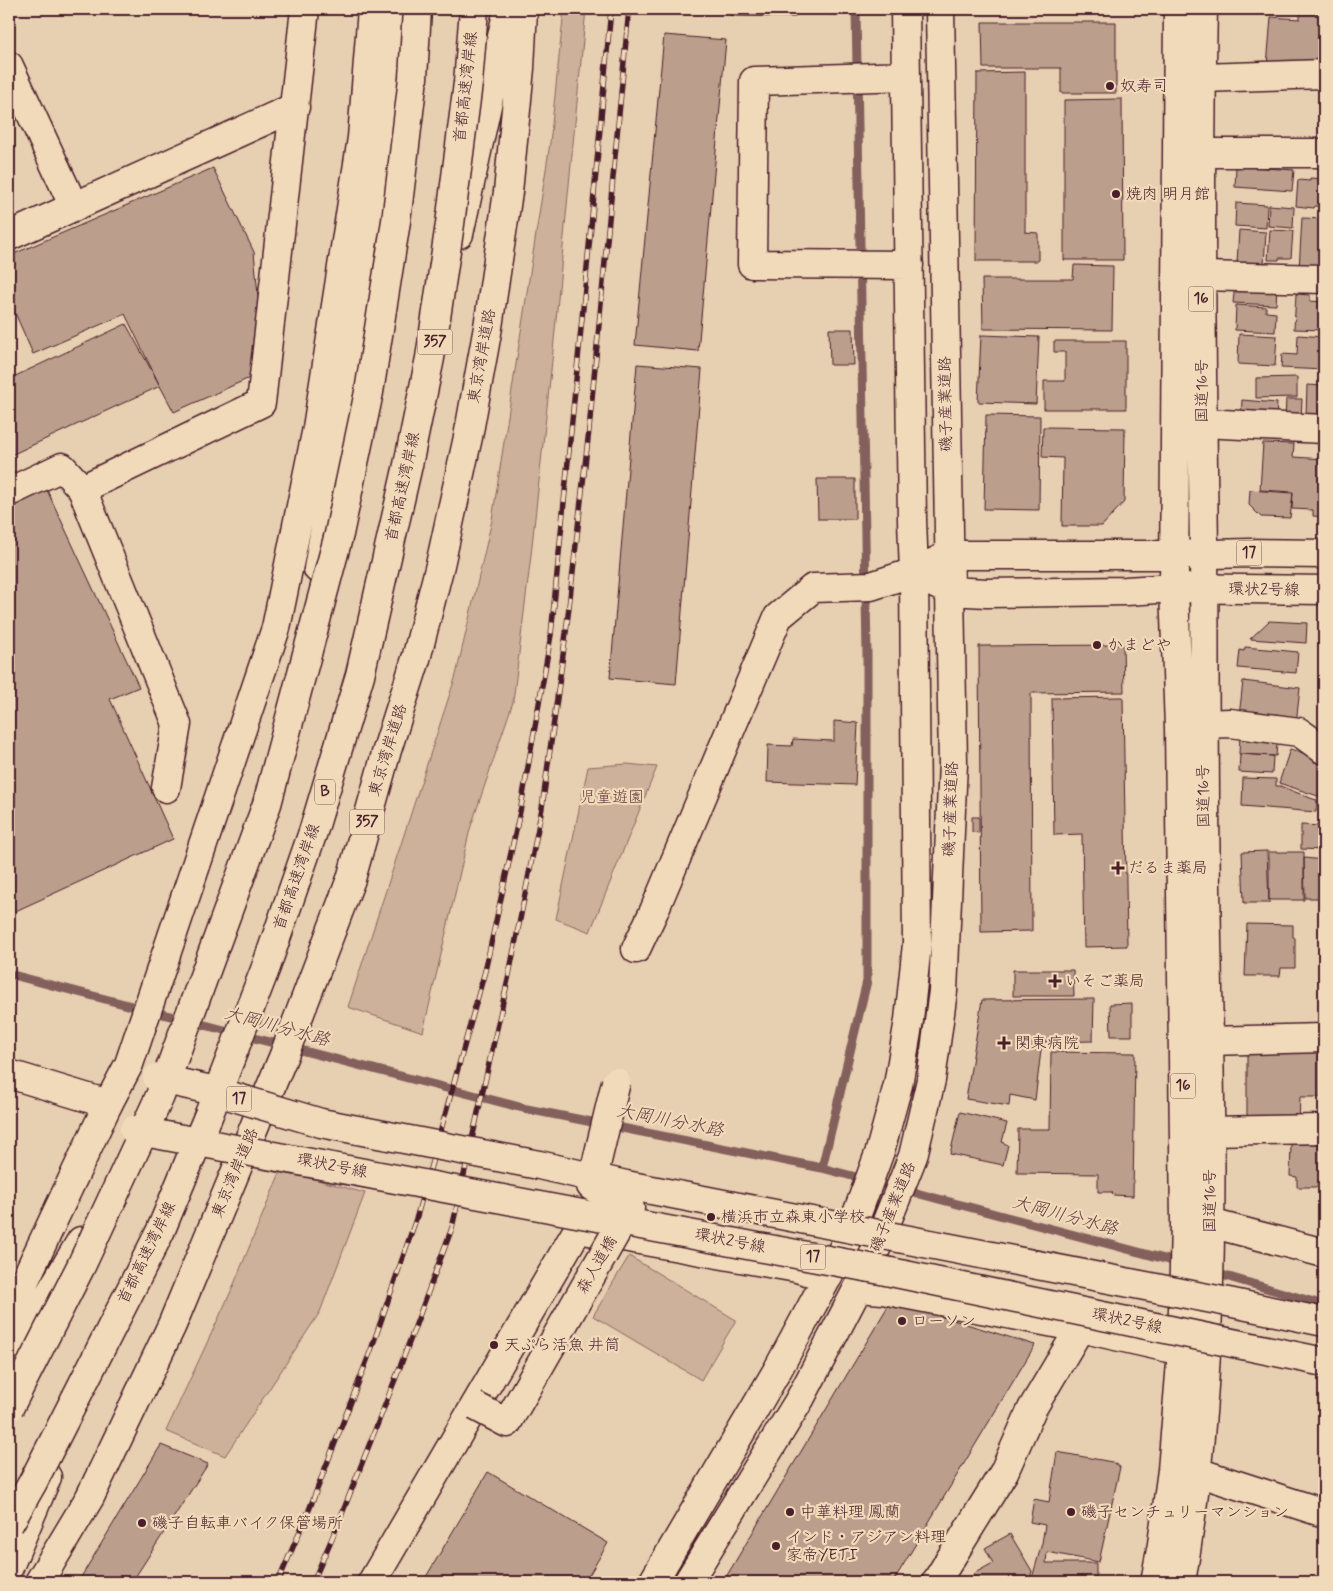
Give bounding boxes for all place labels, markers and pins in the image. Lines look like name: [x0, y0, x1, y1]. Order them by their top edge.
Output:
place label: 奴寿司: [1120, 76, 1168, 97]
marker: 奴寿司: [1104, 80, 1116, 92]
place label: 焼肉 明月館: [1126, 184, 1210, 205]
marker: 焼肉 明月館: [1110, 188, 1122, 200]
place label: かまどや: [1107, 635, 1172, 656]
marker: かまどや: [1091, 639, 1103, 651]
place label: だるま薬局: [1128, 858, 1208, 879]
marker: だるま薬局: [1112, 862, 1124, 874]
place label: いそご薬局: [1065, 971, 1145, 992]
marker: いそご薬局: [1049, 975, 1061, 987]
place label: 関東病院: [1015, 1033, 1079, 1054]
marker: 関東病院: [997, 1036, 1011, 1050]
place label: 横浜市立森東小学校: [721, 1207, 865, 1228]
marker: 横浜市立森東小学校: [705, 1211, 717, 1223]
place label: ローソン: [912, 1311, 976, 1332]
marker: ローソン: [896, 1315, 908, 1327]
place label: 天ぷら活魚 井筒: [504, 1335, 620, 1356]
marker: 天ぷら活魚 井筒: [488, 1339, 500, 1351]
place label: 中華料理 鳳蘭: [800, 1502, 900, 1523]
place label: 磯子センチュリーマンション: [1081, 1502, 1289, 1523]
marker: 中華料理 鳳蘭: [784, 1506, 796, 1518]
marker: 磯子センチュリーマンション: [1065, 1506, 1077, 1518]
place label: 磯子自転車バイク保管場所: [152, 1513, 343, 1534]
marker: 磯子自転車バイク保管場所: [136, 1517, 148, 1529]
place label: インド・アジアン料理 家帝YETI: [786, 1527, 946, 1566]
marker: インド・アジアン料理 家帝YETI: [770, 1540, 782, 1552]

